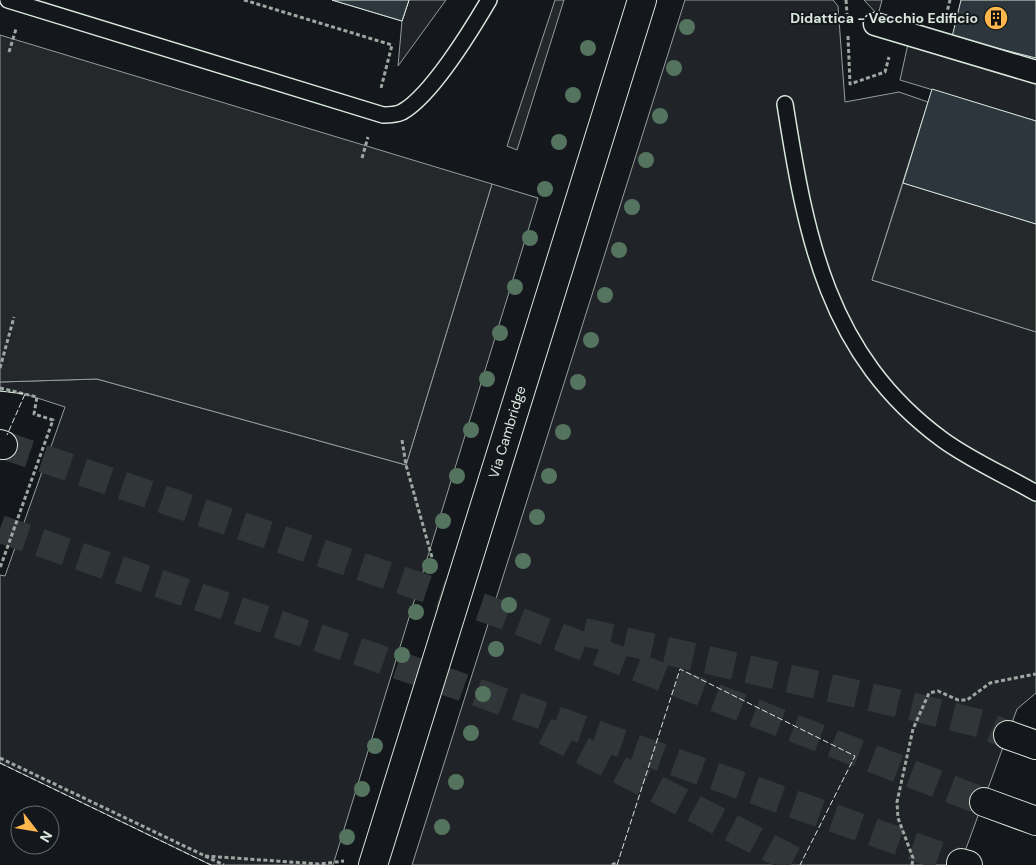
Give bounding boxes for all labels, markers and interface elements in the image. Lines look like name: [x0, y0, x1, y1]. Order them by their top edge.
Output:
building icon: Didattica - Vecchio Edificio: [983, 5, 1009, 31]
place label: Didattica - Vecchio Edificio: [790, 9, 978, 27]
street label: Via Cambridge: [484, 384, 530, 480]
north arrow: [10, 805, 60, 855]
text: N: [36, 828, 56, 846]

